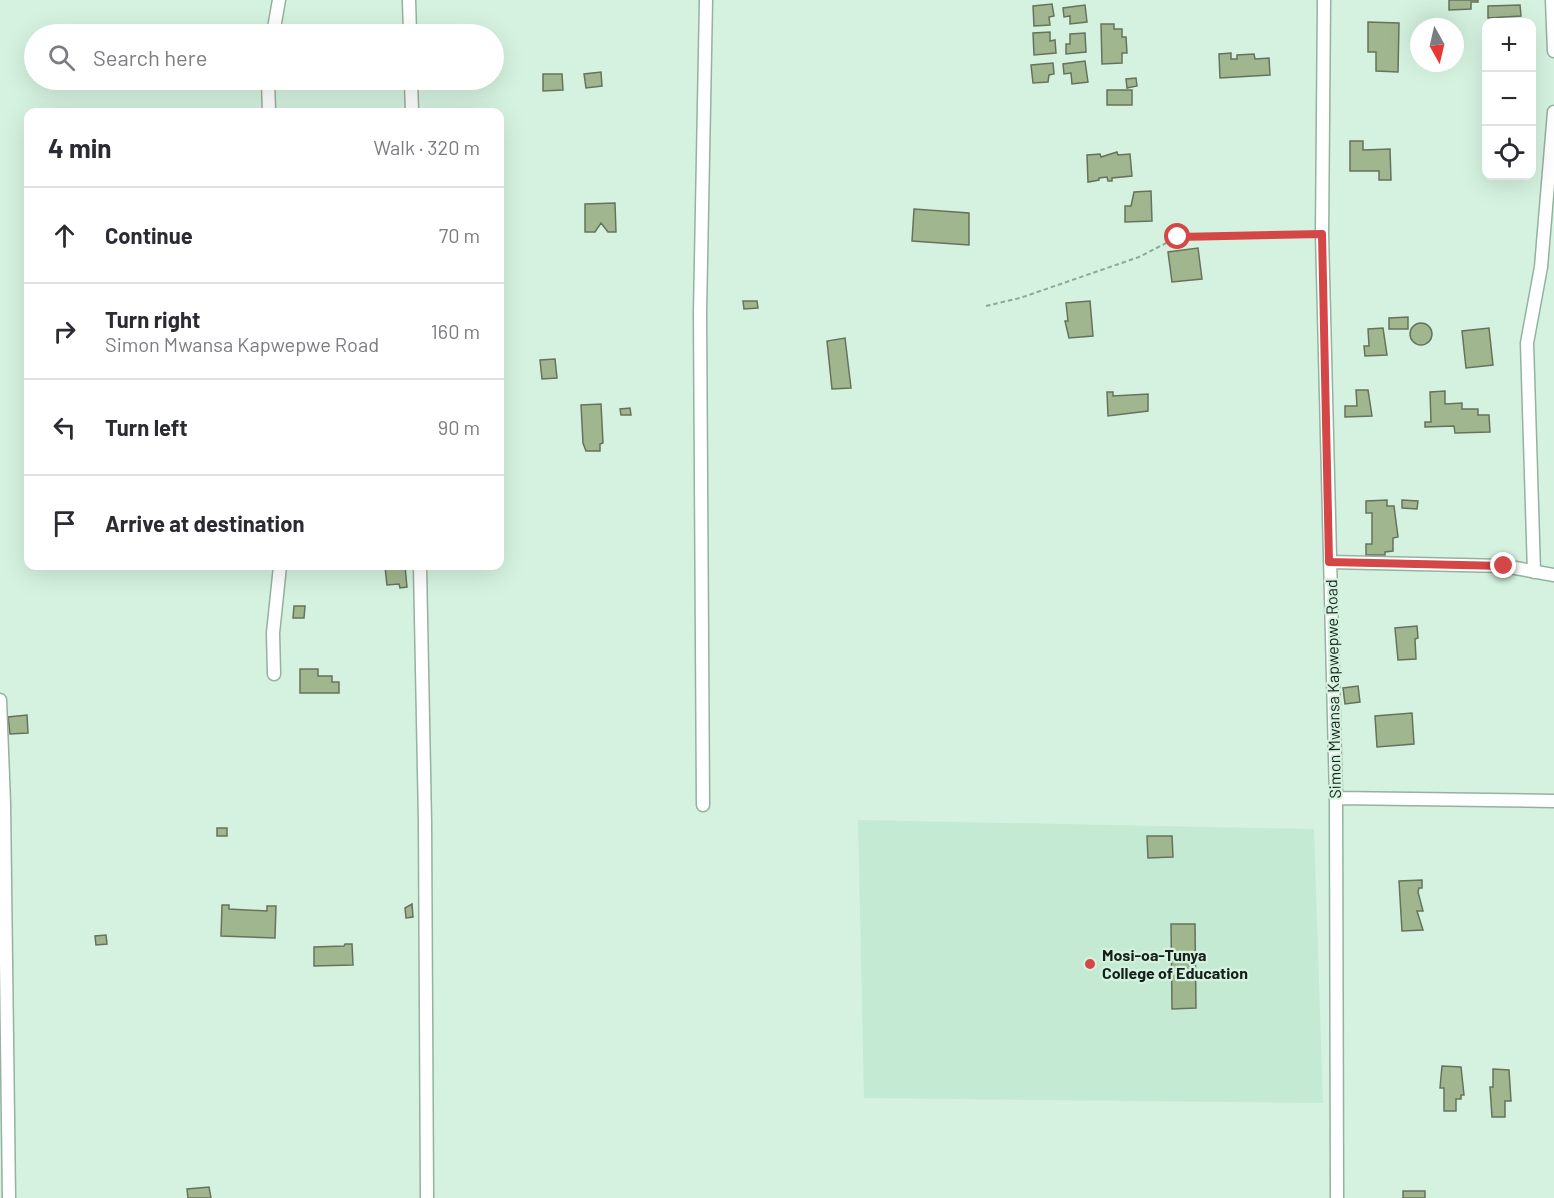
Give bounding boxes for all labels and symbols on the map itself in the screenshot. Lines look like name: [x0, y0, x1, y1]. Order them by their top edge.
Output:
north arrow: [1410, 18, 1464, 72]
route start: [1164, 223, 1190, 249]
route end: [1490, 552, 1516, 578]
street label: Simon Mwansa Kapwepwe Road: [1321, 579, 1344, 799]
place label: Mosi-oa-Tunya College of Education: [1102, 945, 1248, 982]
marker: Mosi-oa-Tunya College of Education: [1083, 957, 1097, 971]

